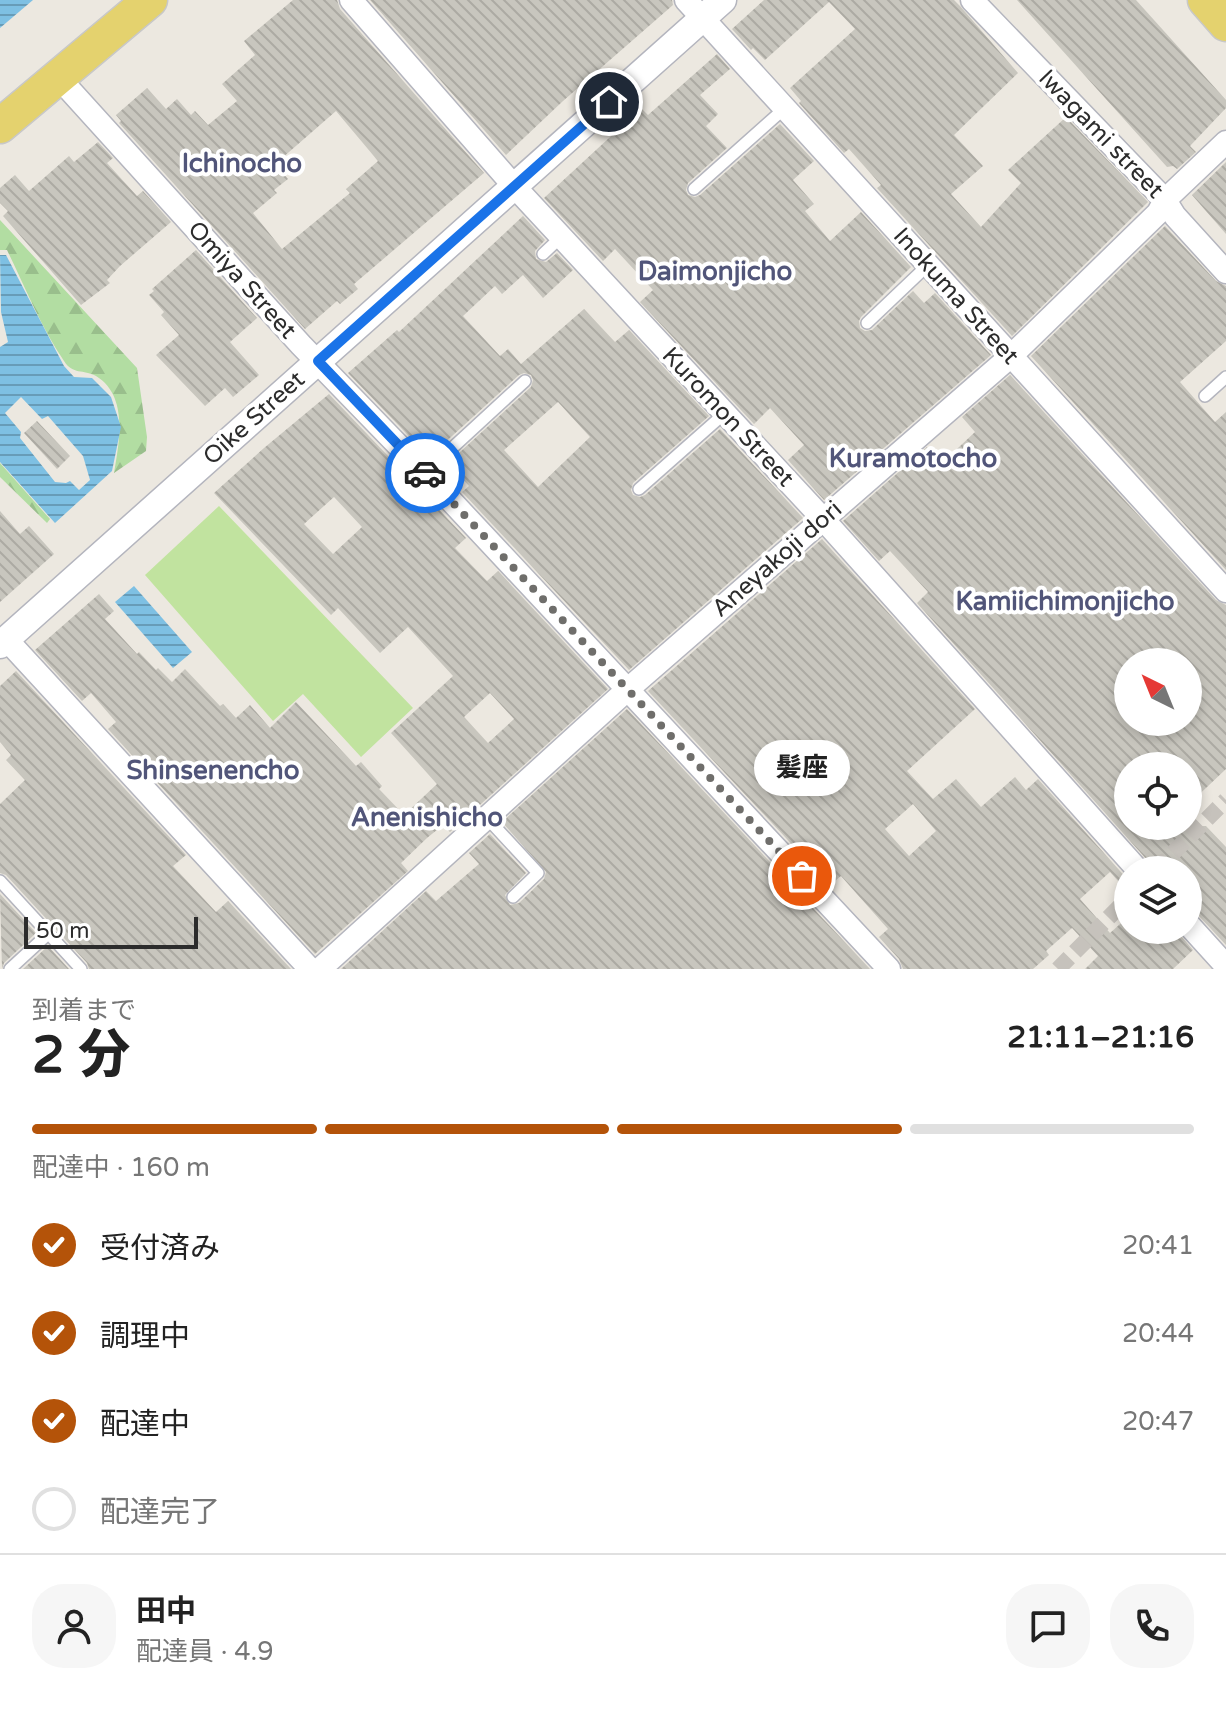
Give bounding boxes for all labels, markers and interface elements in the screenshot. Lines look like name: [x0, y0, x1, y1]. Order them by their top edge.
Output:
street label: Iwagami street: [1032, 64, 1170, 204]
pin: [575, 68, 643, 136]
icon: home: [587, 80, 631, 124]
district label: Ichinocho: [182, 148, 302, 179]
street label: Omiya Street: [182, 215, 302, 345]
street label: Inokuma Street: [887, 222, 1025, 370]
district label: Daimonjicho: [638, 256, 792, 287]
street label: Kuromon Street: [656, 341, 800, 493]
street label: Oike Street: [197, 365, 311, 471]
courier: [385, 433, 465, 513]
district label: Kuramotocho: [829, 443, 997, 474]
icon: car: [403, 451, 447, 495]
street label: Aneyakoji dori: [706, 495, 848, 623]
district label: Kamiichimonjicho: [955, 586, 1175, 617]
north arrow: [1114, 648, 1202, 736]
map controls: [1114, 648, 1202, 944]
callout: 髪座: [754, 740, 850, 796]
text: 髪座: [776, 752, 828, 783]
button: locate: [1114, 752, 1202, 840]
district label: Shinsenencho: [126, 755, 300, 786]
district label: Anenishicho: [351, 802, 503, 833]
pin: [768, 842, 836, 910]
icon: bag: [780, 854, 824, 898]
button: layers: [1114, 856, 1202, 944]
scale bar: [24, 913, 198, 949]
text: 50 m: [36, 918, 90, 944]
text: 到着まで: [32, 995, 136, 1026]
text: 21:11–21:16: [1007, 1019, 1194, 1056]
text: 2 分: [32, 1024, 130, 1087]
text: 配達中 · 160 m: [32, 1152, 210, 1183]
icon: check: [32, 1223, 76, 1267]
text: 受付済み: [100, 1230, 220, 1267]
text: 20:41: [1122, 1230, 1194, 1261]
icon: check: [32, 1311, 76, 1355]
text: 調理中: [100, 1318, 190, 1355]
text: 20:44: [1122, 1318, 1194, 1349]
icon: check: [32, 1399, 76, 1443]
text: 配達中: [100, 1406, 190, 1443]
text: 20:47: [1122, 1406, 1194, 1437]
text: 配達完了: [100, 1494, 220, 1531]
button: person: [32, 1584, 116, 1668]
button: chat: [1006, 1584, 1090, 1668]
button: phone: [1110, 1584, 1194, 1668]
text: 田中: [136, 1593, 196, 1630]
text: 配達員 · 4.9: [136, 1636, 274, 1667]

